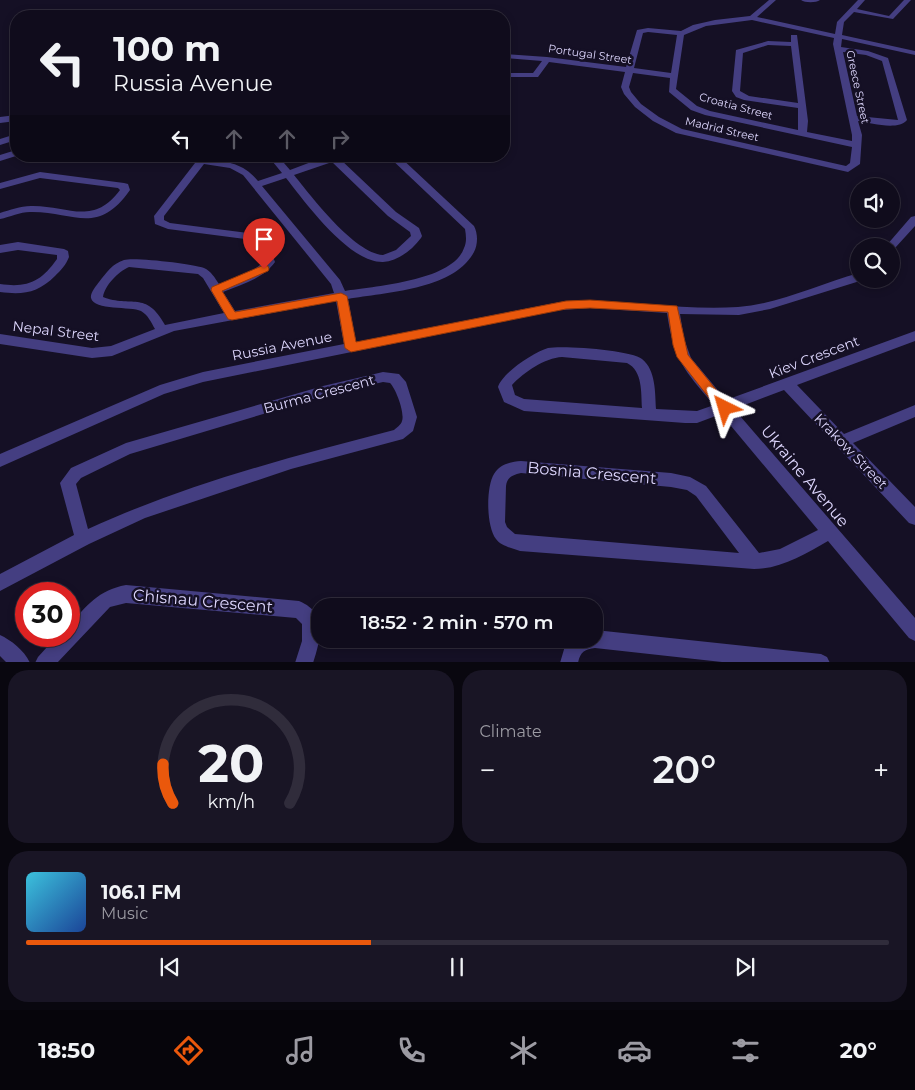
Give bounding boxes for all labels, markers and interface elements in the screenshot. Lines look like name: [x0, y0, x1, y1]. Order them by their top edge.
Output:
text: 100 m: [113, 27, 221, 70]
icon: left: [30, 30, 95, 95]
street label: Portugal Street: [547, 41, 633, 67]
street label: Greece Street: [843, 49, 873, 126]
text: Russia Avenue: [113, 70, 273, 97]
street label: Croatia Street: [698, 89, 775, 123]
street label: Madrid Street: [684, 114, 761, 144]
icon: left: [167, 125, 195, 153]
icon: ahead: [220, 125, 248, 153]
icon: ahead: [273, 125, 301, 153]
icon: right: [326, 125, 354, 153]
map controls: [850, 178, 900, 288]
button: sound: [850, 178, 900, 228]
pin: [243, 218, 285, 269]
icon: arrive: [250, 225, 278, 253]
button: search: [850, 238, 900, 288]
street label: Nepal Street: [12, 317, 101, 345]
street label: Russia Avenue: [230, 327, 334, 365]
street label: Kiev Crescent: [766, 331, 862, 382]
street label: Burma Crescent: [261, 370, 377, 417]
position arrow: [698, 381, 750, 433]
street label: Krakow Street: [810, 409, 892, 493]
street label: Ukraine Avenue: [757, 421, 853, 531]
street label: Bosnia Crescent: [527, 458, 658, 488]
speed limit sign: 30: [15, 582, 80, 647]
street label: Chisnau Crescent: [132, 585, 274, 617]
text: 18:52 · 2 min · 570 m: [361, 611, 553, 634]
text: Climate: [480, 722, 542, 741]
text: 20: [198, 732, 264, 795]
text: 20°: [652, 746, 716, 793]
text: −: [480, 753, 496, 787]
text: +: [873, 753, 889, 787]
text: km/h: [207, 791, 255, 812]
text: 106.1 FM: [101, 881, 181, 904]
text: Music: [101, 904, 148, 923]
icon: previous: [156, 953, 184, 981]
icon: pause: [443, 953, 471, 981]
icon: next: [731, 953, 759, 981]
icon: directions: [171, 1033, 206, 1068]
icon: music: [283, 1033, 318, 1068]
icon: phone: [394, 1033, 429, 1068]
icon: climate: [506, 1033, 541, 1068]
icon: car: [617, 1033, 652, 1068]
icon: filters: [728, 1033, 763, 1068]
text: 18:50: [38, 1037, 95, 1064]
text: 20°: [840, 1037, 877, 1064]

